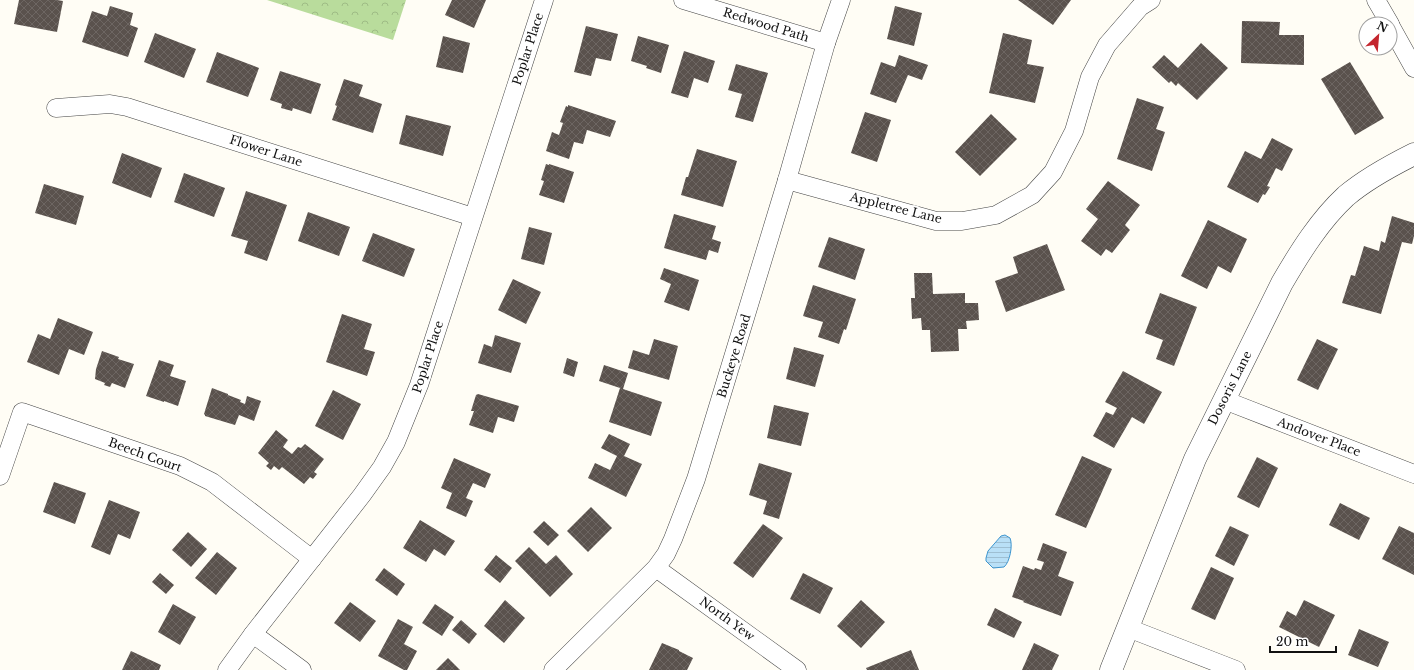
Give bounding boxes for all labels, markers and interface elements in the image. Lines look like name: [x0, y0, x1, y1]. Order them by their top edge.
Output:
street label: Redwood Path: [721, 4, 811, 45]
street label: Poplar Place: [509, 11, 546, 87]
north arrow: [1358, 16, 1398, 56]
text: N: [1375, 18, 1391, 36]
street label: Flower Lane: [228, 132, 305, 169]
street label: Appletree Lane: [848, 189, 944, 226]
street label: Buckeye Road: [714, 312, 753, 400]
street label: Poplar Place: [409, 319, 446, 395]
street label: Dosoris Lane: [1204, 348, 1255, 427]
street label: Andover Place: [1274, 413, 1363, 459]
street label: Beech Court: [106, 434, 184, 475]
street label: North Yew: [697, 594, 758, 644]
scale bar: [1270, 628, 1336, 654]
text: 20 m: [1276, 634, 1308, 649]

